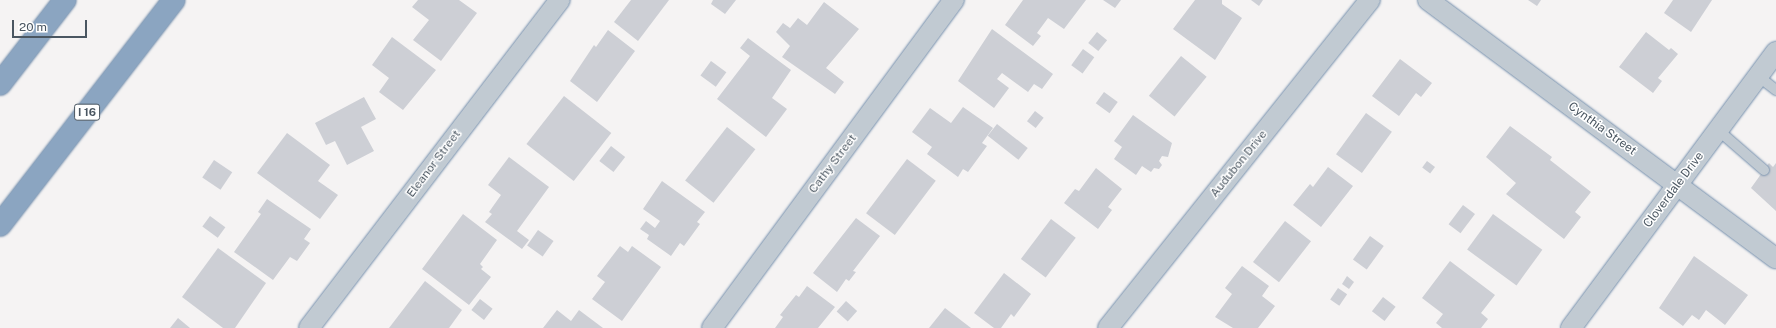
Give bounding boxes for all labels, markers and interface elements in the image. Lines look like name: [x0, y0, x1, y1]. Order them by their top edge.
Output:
scale bar: [14, 12, 89, 38]
text: 20 m: [19, 20, 47, 34]
street label: Cynthia Street: [1565, 100, 1639, 158]
road number: I 16: [74, 103, 100, 121]
street label: Eleanor Street: [404, 128, 464, 200]
street label: Audubon Drive: [1208, 128, 1270, 200]
street label: Cathy Street: [806, 132, 860, 196]
street label: Cloverdale Drive: [1641, 149, 1707, 231]

